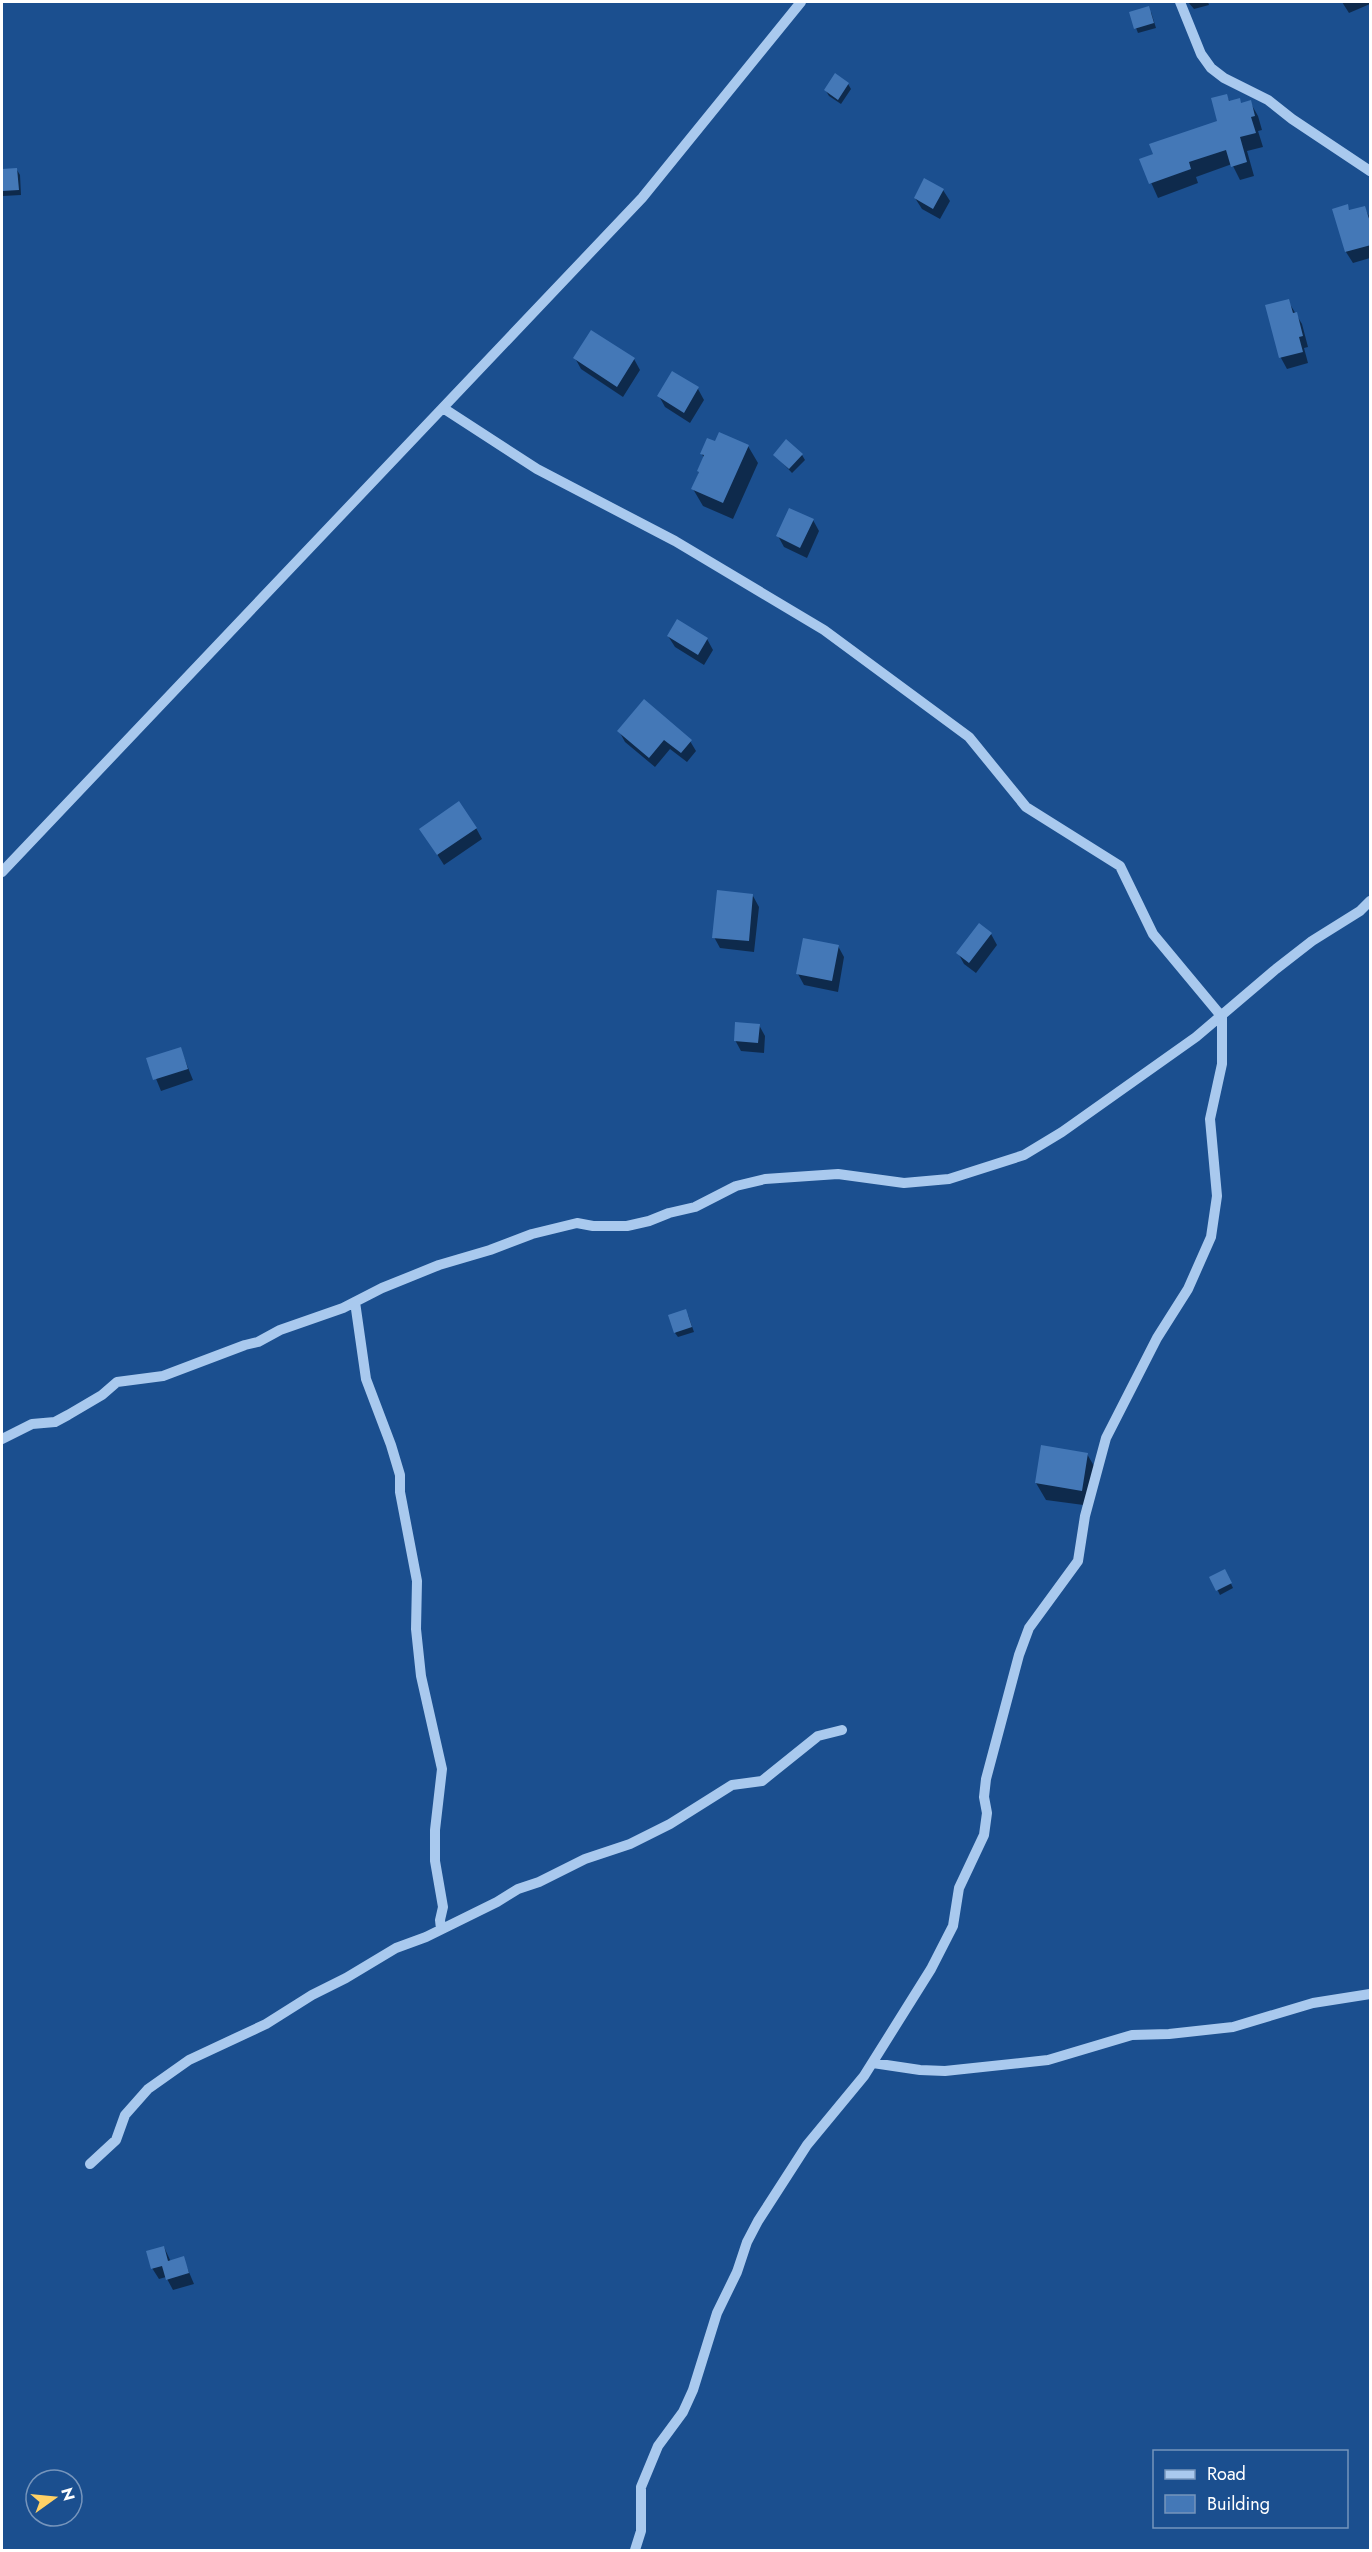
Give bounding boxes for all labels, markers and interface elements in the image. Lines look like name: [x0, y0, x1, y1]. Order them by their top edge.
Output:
legend: [1153, 2450, 1348, 2528]
text: Road: [1207, 2461, 1246, 2487]
north arrow: [24, 2468, 84, 2528]
text: N: [55, 2485, 81, 2503]
text: Building: [1207, 2491, 1270, 2517]

